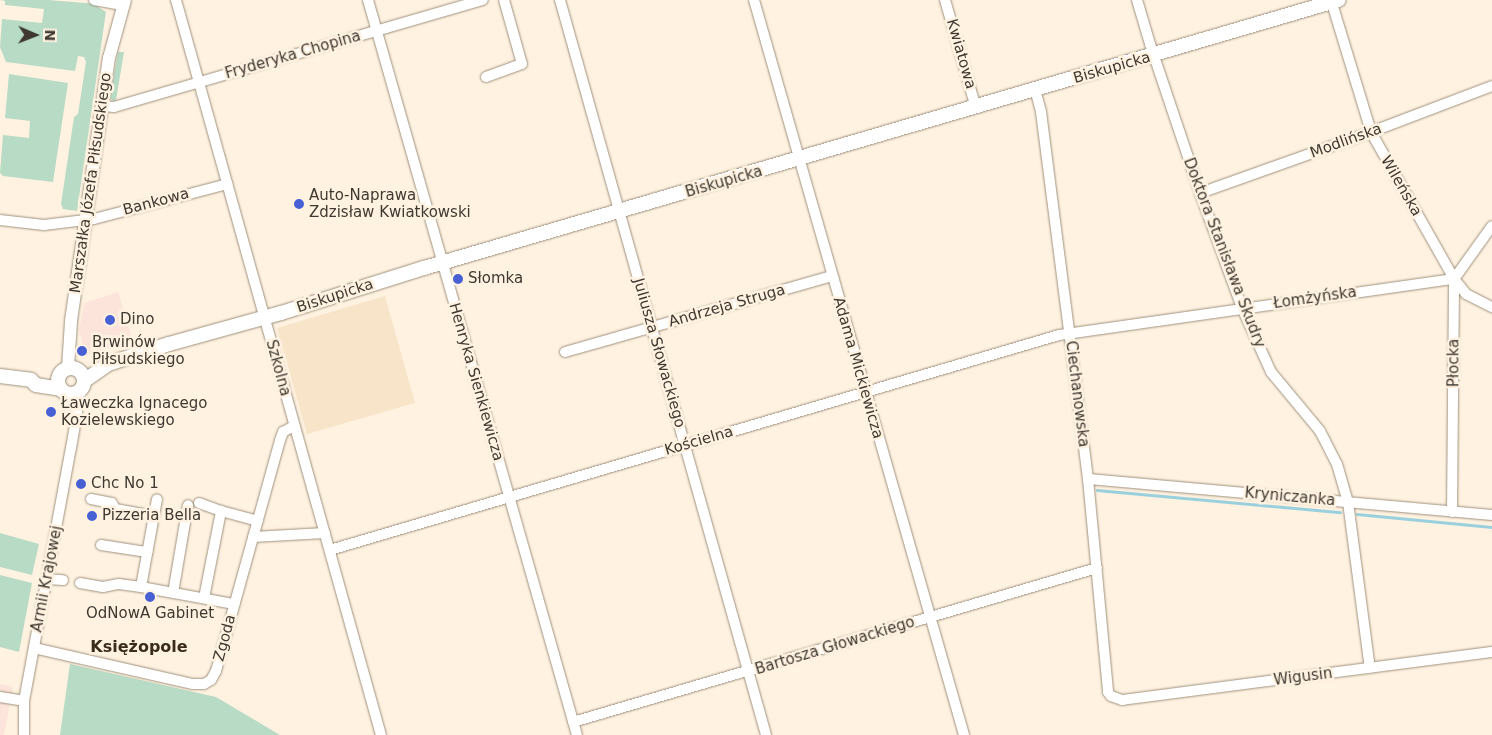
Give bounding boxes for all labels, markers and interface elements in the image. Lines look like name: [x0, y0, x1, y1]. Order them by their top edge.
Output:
north arrow: [10, 10, 60, 60]
street label: Kwiatowa: [942, 17, 980, 91]
street label: Fryderyka Chopina: [223, 27, 363, 83]
text: N: [42, 29, 58, 41]
street label: Biskupicka: [1071, 48, 1153, 88]
street label: Marszałka Józefa Piłsudskiego: [67, 72, 115, 294]
street label: Modlińska: [1308, 120, 1384, 162]
street label: Wileńska: [1376, 152, 1426, 220]
street label: Doktora Stanisława Skudry: [1179, 155, 1269, 351]
street label: Biskupicka: [683, 162, 765, 202]
street label: Bankowa: [121, 185, 191, 219]
place label: Auto-Naprawa Zdzisław Kwiatkowski: [309, 186, 471, 221]
marker: Auto-Naprawa Zdzisław Kwiatkowski: [293, 198, 305, 210]
place label: Słomka: [468, 270, 523, 288]
marker: Słomka: [452, 273, 464, 285]
street label: Biskupicka: [294, 275, 376, 317]
street label: Juliusza Słowackiego: [629, 276, 689, 430]
street label: Andrzeja Struga: [667, 281, 787, 331]
street label: Łomżyńska: [1272, 283, 1358, 313]
street label: Adama Mickiewicza: [829, 295, 887, 441]
street label: Henryka Sienkiewicza: [445, 301, 507, 463]
place label: Dino: [120, 311, 154, 329]
marker: Dino: [104, 314, 116, 326]
place label: Brwinów Piłsudskiego: [92, 333, 185, 368]
street label: Szkolna: [262, 338, 294, 398]
street label: Płocka: [1445, 339, 1463, 387]
street label: Ciechanowska: [1062, 340, 1092, 448]
marker: Brwinów Piłsudskiego: [76, 345, 88, 357]
place label: Ławeczka Ignacego Kozielewskiego: [61, 394, 207, 429]
marker: Ławeczka Ignacego Kozielewskiego: [45, 406, 57, 418]
street label: Kościelna: [663, 423, 735, 459]
place label: Chc No 1: [91, 475, 159, 493]
marker: Chc No 1: [75, 478, 87, 490]
street label: Kryniczanka: [1244, 484, 1336, 510]
place label: Pizzeria Bella: [102, 507, 201, 525]
marker: Pizzeria Bella: [86, 510, 98, 522]
street label: Armii Krajowej: [28, 524, 66, 634]
marker: OdNowA Gabinet: [144, 591, 156, 603]
place label: OdNowA Gabinet: [86, 605, 214, 623]
street label: Zgoda: [210, 613, 240, 663]
street label: Bartosza Głowackiego: [753, 613, 917, 679]
district label: Księżopole: [90, 637, 188, 657]
street label: Wigusin: [1273, 664, 1333, 690]

